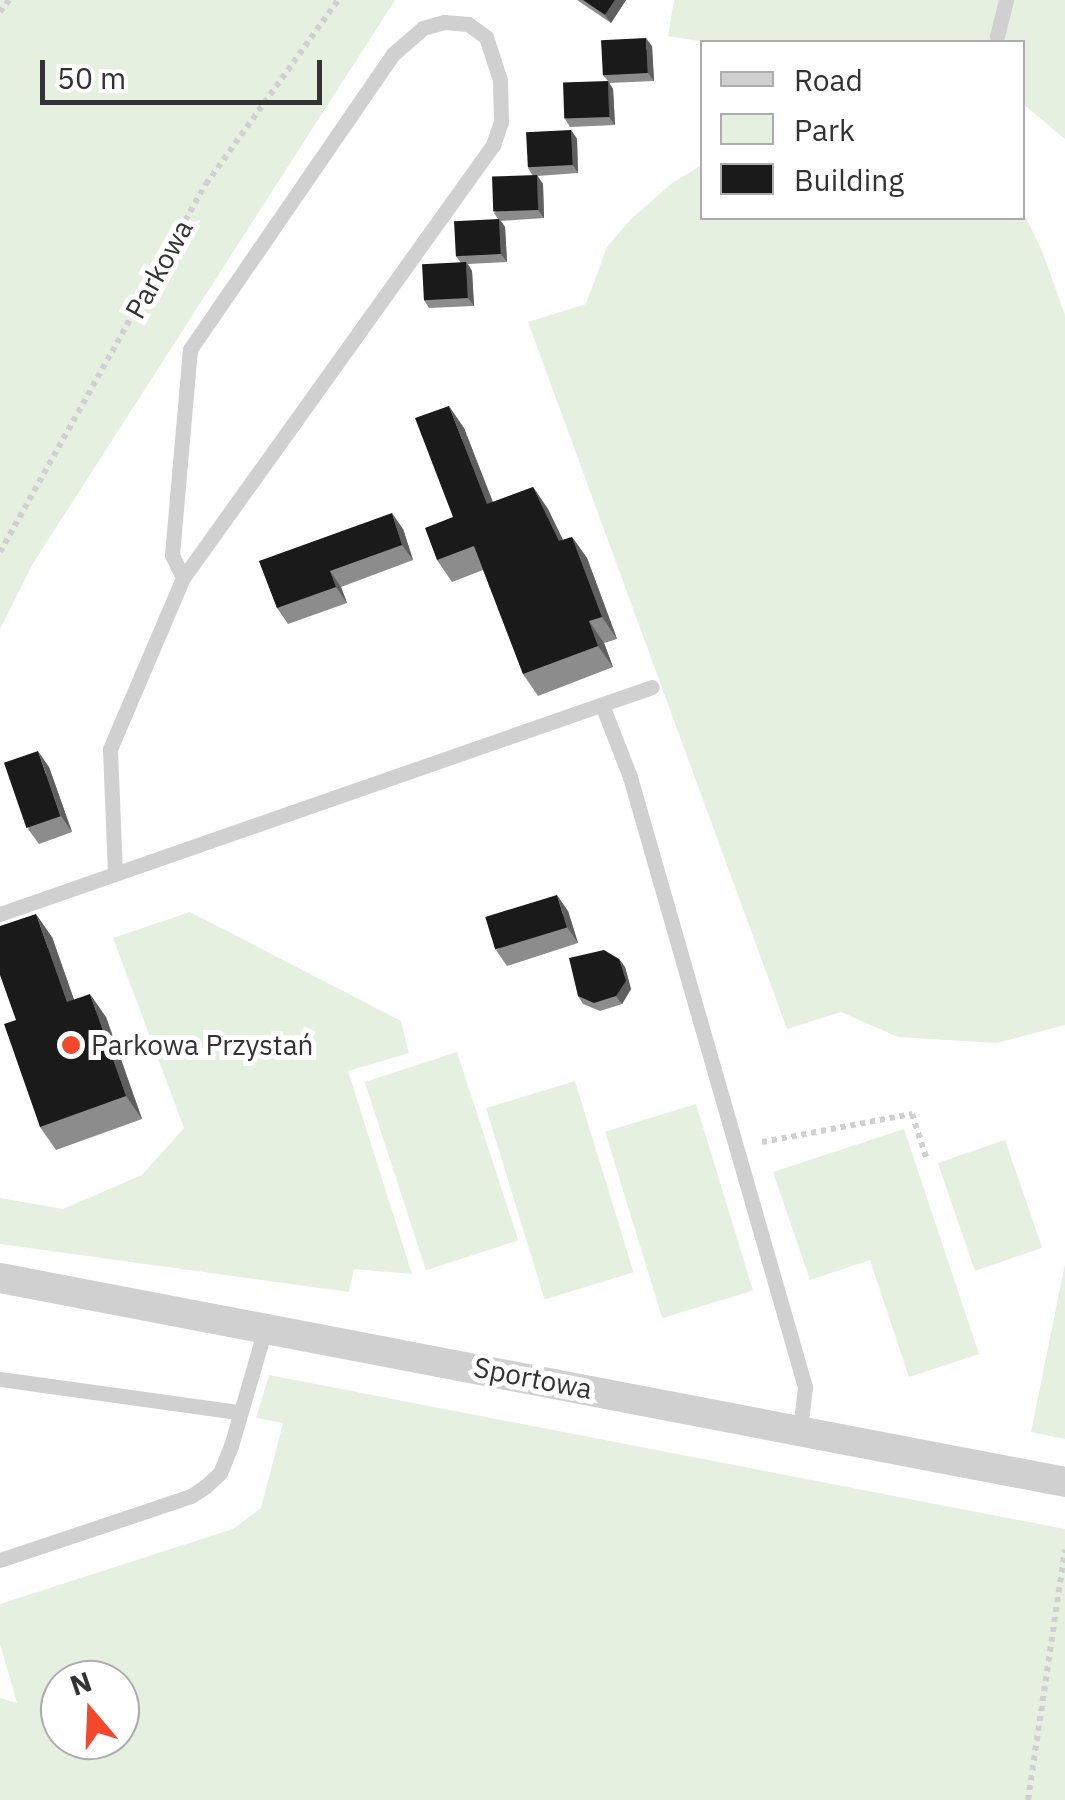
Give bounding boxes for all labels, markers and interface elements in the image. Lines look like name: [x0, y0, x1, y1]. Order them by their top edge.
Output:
scale bar: [45, 40, 328, 102]
legend: [700, 40, 1025, 220]
text: 50 m: [57, 58, 126, 97]
text: Road: [794, 60, 863, 99]
text: Park: [794, 110, 855, 149]
text: Building: [794, 160, 904, 199]
street label: Parkowa: [118, 214, 200, 324]
place label: Parkowa Przystań: [91, 1028, 313, 1062]
marker: Parkowa Przystań: [60, 1034, 82, 1056]
street label: Sportowa: [471, 1350, 595, 1406]
north arrow: [40, 1660, 140, 1760]
text: N: [65, 1662, 96, 1704]

